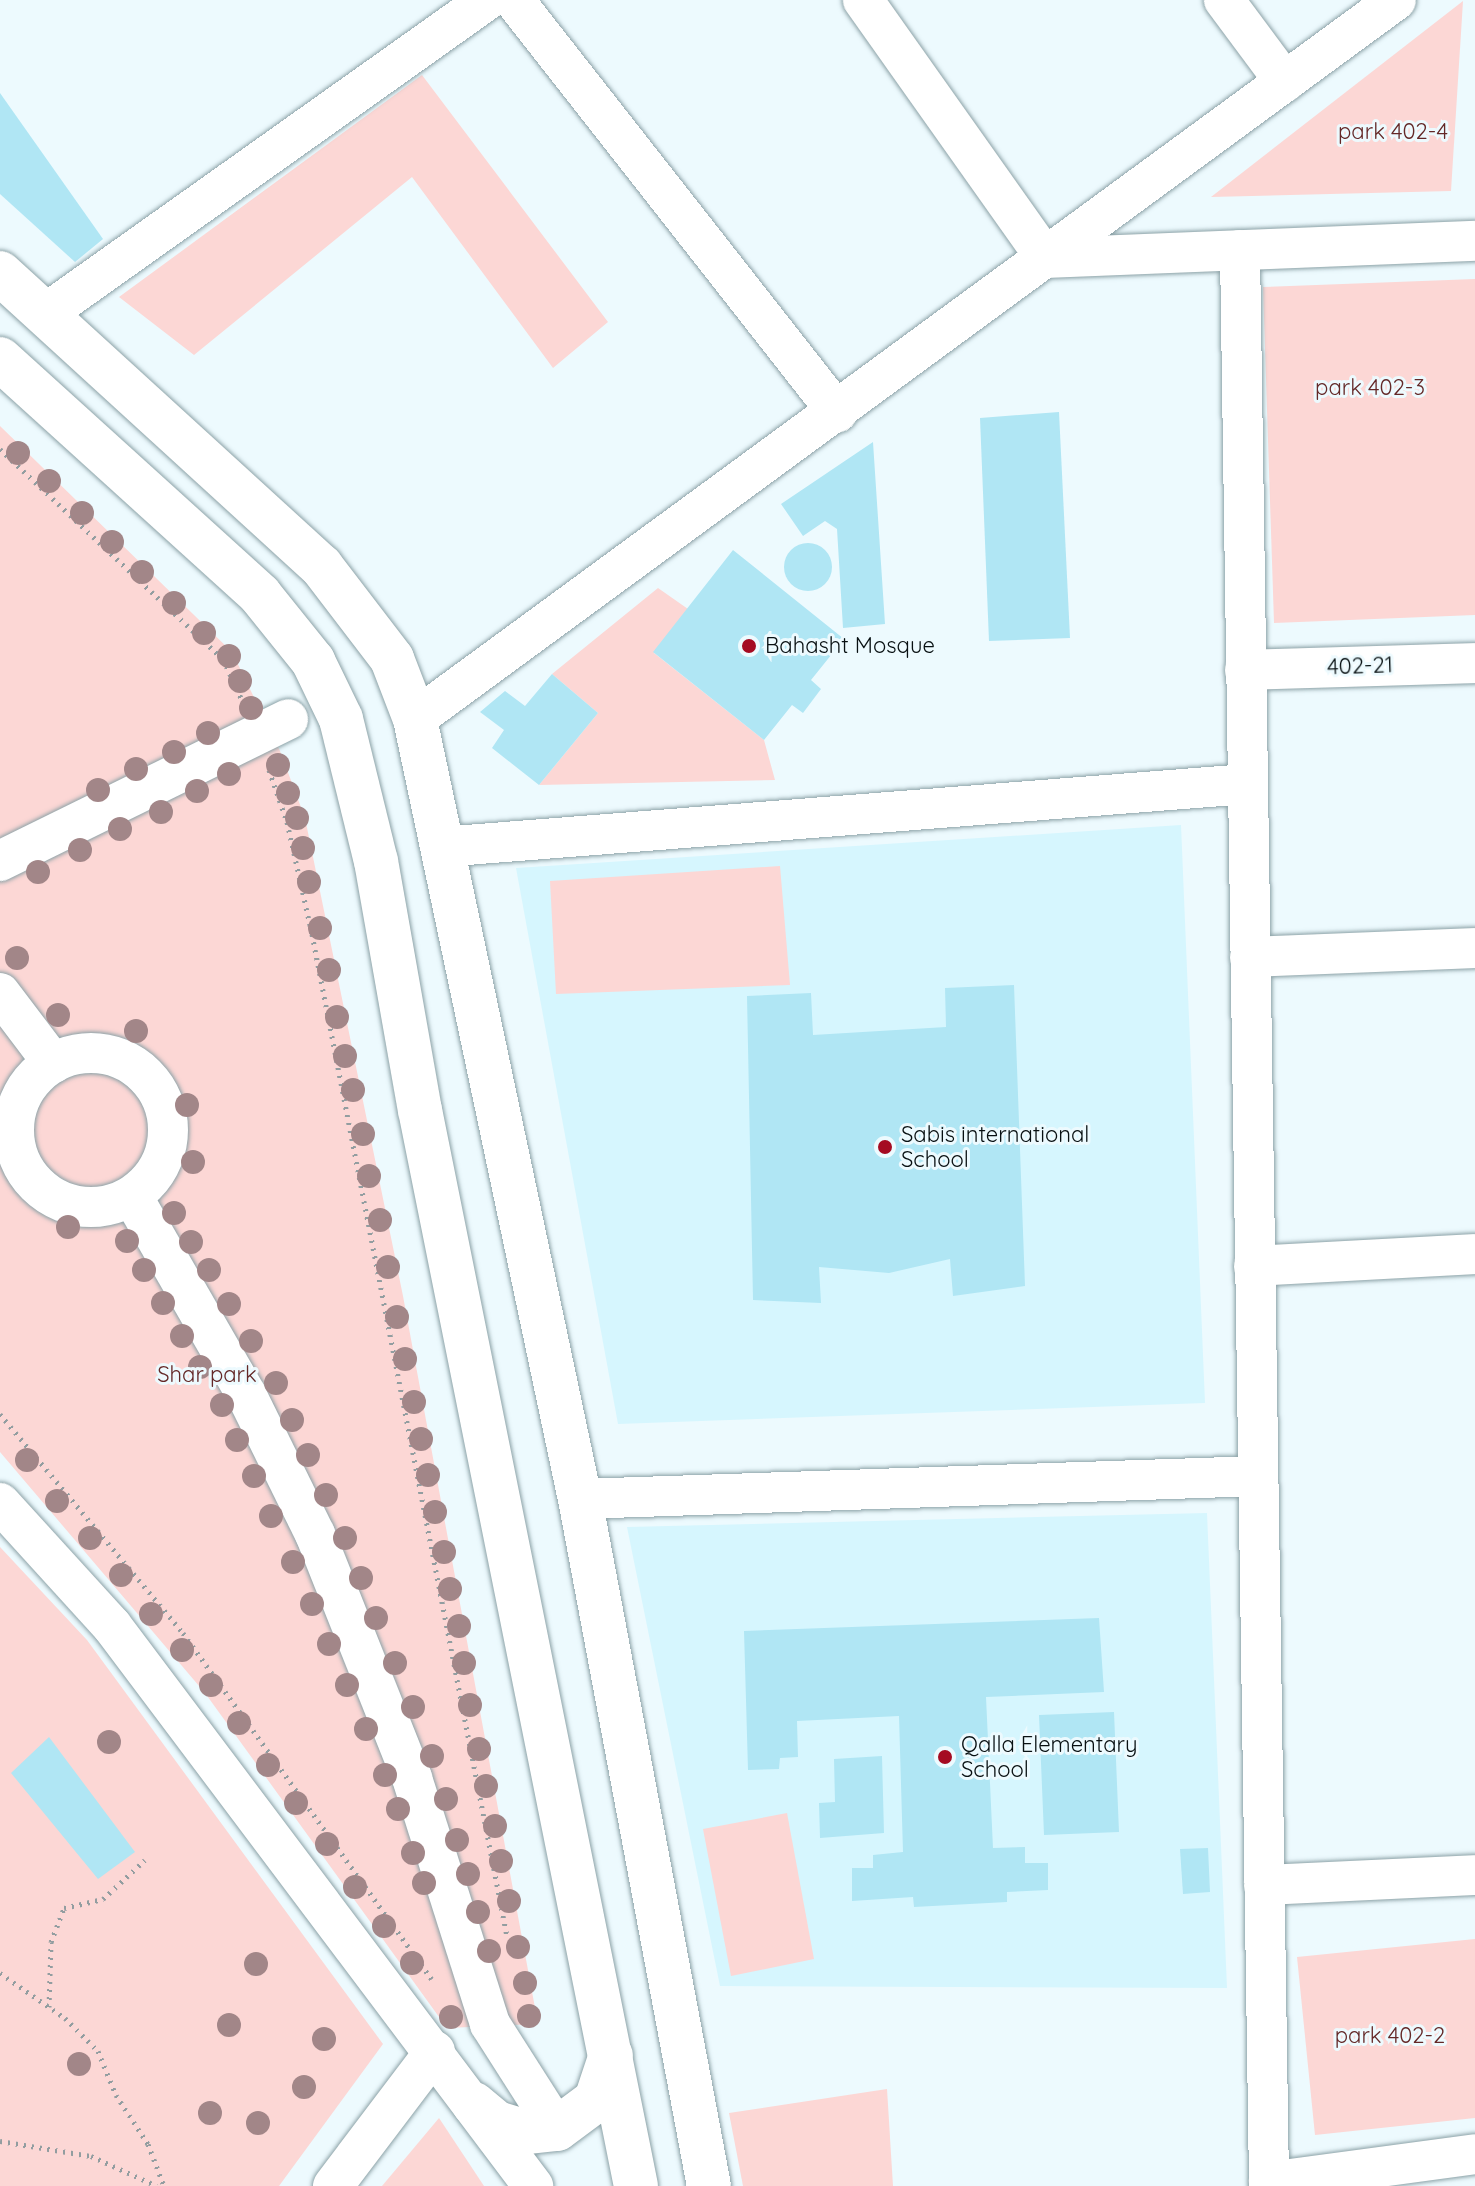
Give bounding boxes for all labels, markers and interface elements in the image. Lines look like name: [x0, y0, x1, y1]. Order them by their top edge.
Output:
park label: park 402-4: [1338, 119, 1448, 145]
park label: park 402-3: [1315, 375, 1425, 401]
place label: Bahasht Mosque: [765, 633, 935, 659]
marker: Bahasht Mosque: [740, 637, 758, 655]
street label: 402-21: [1327, 652, 1393, 680]
place label: Sabis international School: [901, 1121, 1089, 1172]
marker: Sabis international School: [876, 1138, 894, 1156]
park label: Shar park: [157, 1362, 257, 1388]
place label: Qalla Elementary School: [961, 1731, 1138, 1782]
marker: Qalla Elementary School: [936, 1748, 954, 1766]
park label: park 402-2: [1335, 2023, 1445, 2049]

